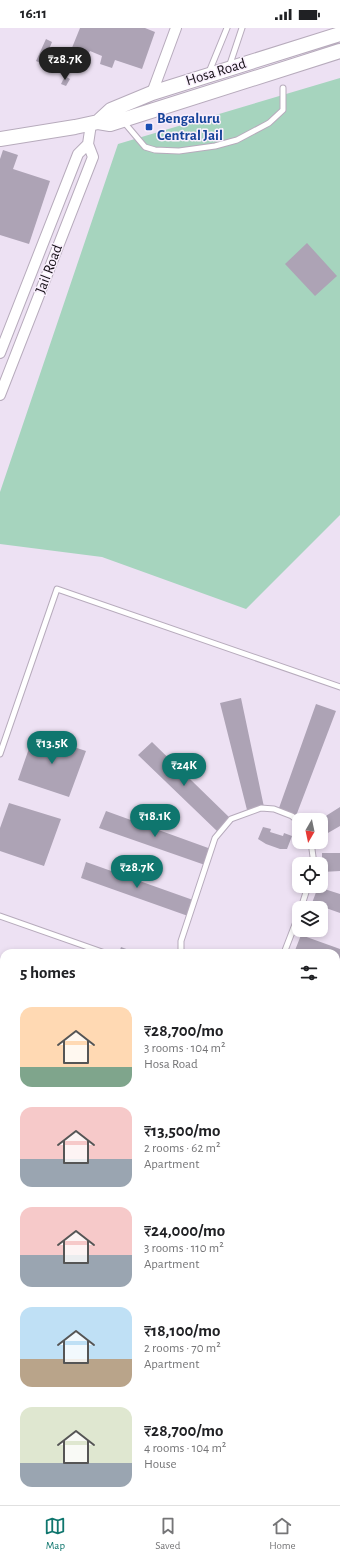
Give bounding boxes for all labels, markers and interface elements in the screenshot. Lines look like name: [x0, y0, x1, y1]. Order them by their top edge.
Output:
text: 16:11: [20, 6, 47, 21]
pin: ₹28.7K: [32, 47, 98, 81]
text: ₹28.7K: [48, 53, 82, 66]
street label: Hosa Road: [184, 56, 248, 88]
place label: Bengaluru Central Jail: [157, 111, 223, 143]
marker: Bengaluru Central Jail: [144, 122, 154, 132]
street label: Jail Road: [33, 242, 65, 295]
pin: ₹13.5K: [19, 731, 85, 765]
text: ₹13.5K: [36, 737, 68, 750]
pin: ₹24K: [160, 753, 208, 787]
text: ₹24K: [171, 759, 197, 772]
pin: ₹18.1K: [122, 804, 188, 838]
text: ₹18.1K: [139, 810, 171, 823]
north arrow: [292, 813, 328, 849]
map controls: [292, 813, 328, 937]
pin: ₹28.7K: [104, 855, 170, 889]
button: locate: [292, 857, 328, 893]
text: ₹28.7K: [120, 861, 154, 874]
button: layers: [292, 901, 328, 937]
icon: filters: [298, 962, 320, 984]
text: 5 homes: [20, 964, 76, 981]
text: ₹28,700/mo: [144, 1022, 223, 1039]
icon: home: [52, 1023, 100, 1071]
text: 3 rooms · 104 m²: [144, 1042, 225, 1055]
text: Hosa Road: [144, 1058, 198, 1071]
text: ₹13,500/mo: [144, 1122, 220, 1139]
icon: home: [52, 1123, 100, 1171]
text: 2 rooms · 62 m²: [144, 1142, 220, 1155]
text: Apartment: [144, 1158, 199, 1171]
text: ₹24,000/mo: [144, 1222, 225, 1239]
icon: home: [52, 1223, 100, 1271]
text: 3 rooms · 110 m²: [144, 1242, 224, 1255]
text: Apartment: [144, 1258, 199, 1271]
text: ₹18,100/mo: [144, 1322, 220, 1339]
icon: home: [52, 1323, 100, 1371]
text: 2 rooms · 70 m²: [144, 1342, 221, 1355]
text: Apartment: [144, 1358, 199, 1371]
text: ₹28,700/mo: [144, 1422, 223, 1439]
icon: home: [52, 1423, 100, 1471]
text: 4 rooms · 104 m²: [144, 1442, 226, 1455]
text: House: [144, 1458, 176, 1471]
tab: Map: [44, 1515, 66, 1552]
tab: Saved: [155, 1515, 180, 1552]
tab: Home: [269, 1515, 296, 1552]

